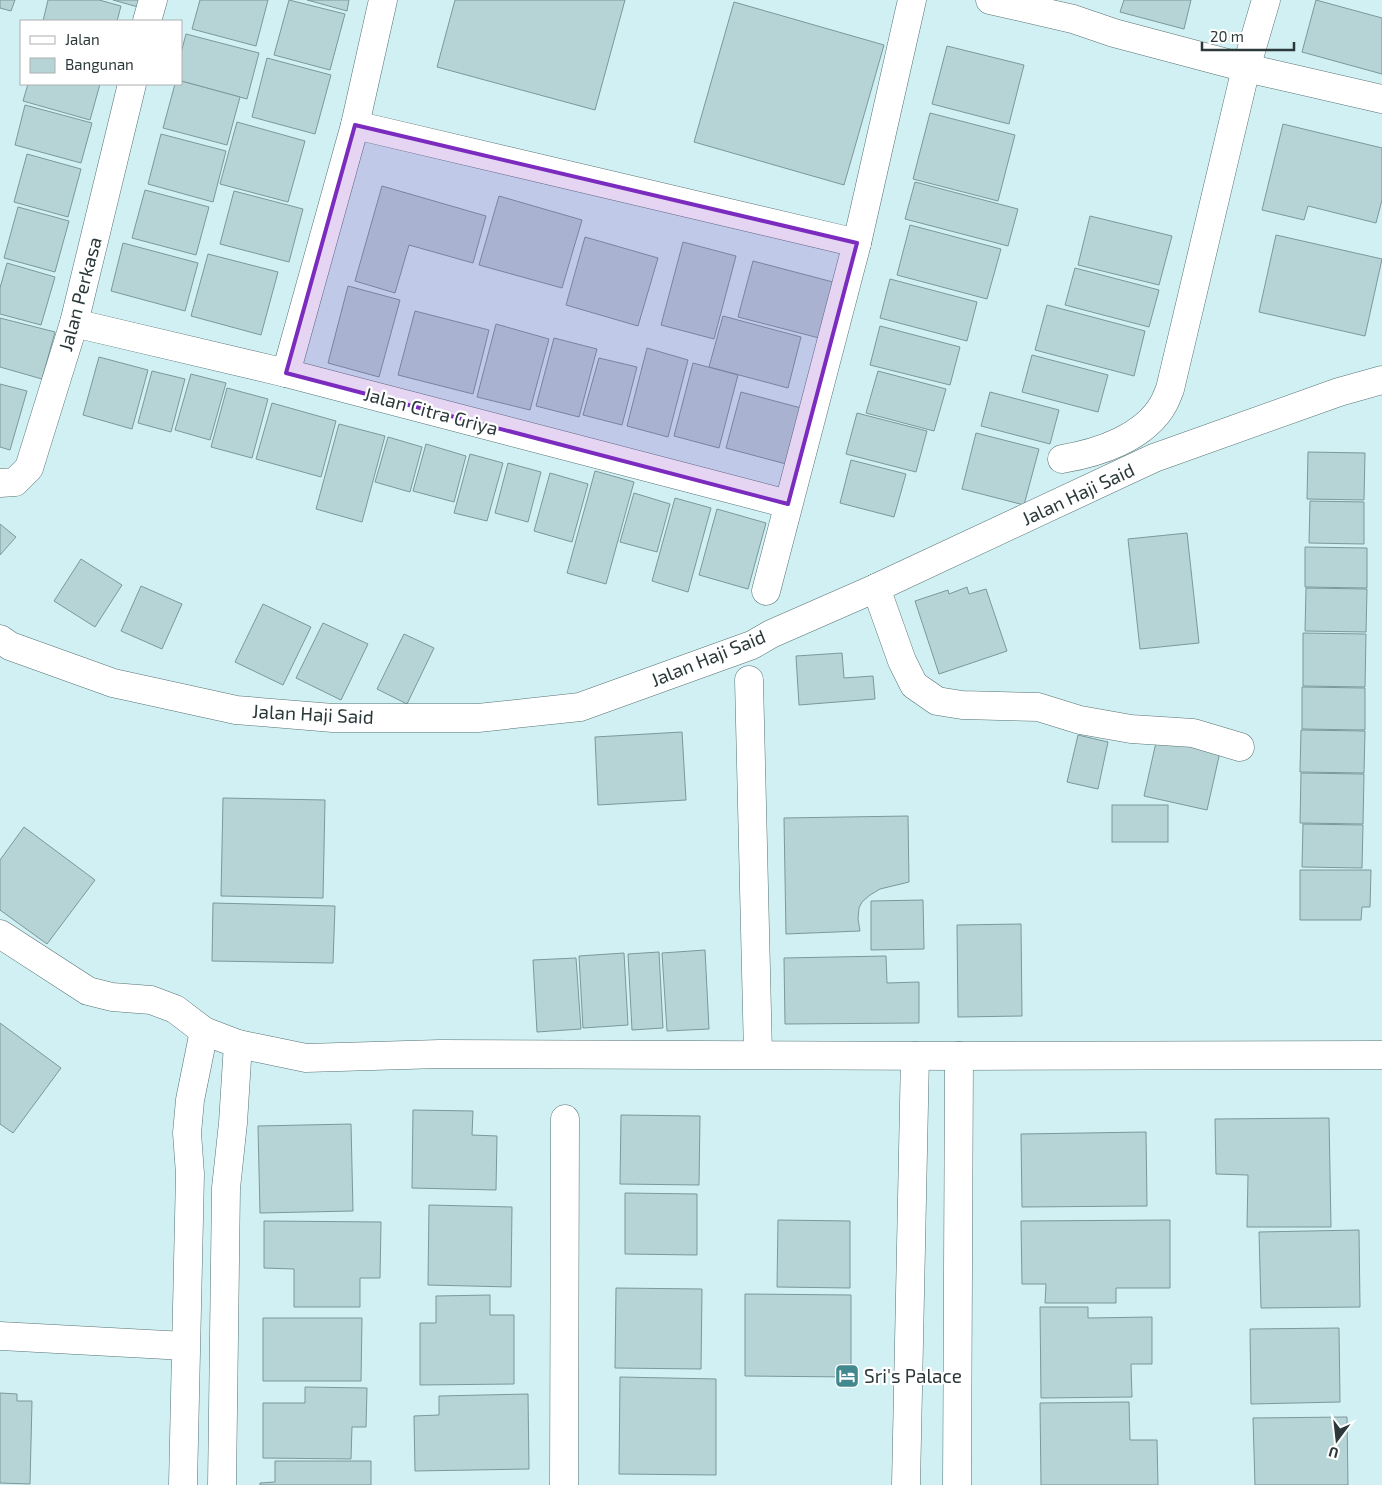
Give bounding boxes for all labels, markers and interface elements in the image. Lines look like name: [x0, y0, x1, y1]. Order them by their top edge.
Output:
legend: [20, 20, 182, 85]
scale bar: [1202, 20, 1294, 52]
text: 20 m: [1210, 27, 1244, 45]
text: Jalan: [65, 30, 100, 48]
text: Bangunan: [65, 55, 134, 73]
street label: Jalan Perkasa: [53, 234, 106, 354]
street label: Jalan Citra Griya: [362, 382, 501, 439]
street label: Jalan Haji Said: [1018, 457, 1138, 530]
street label: Jalan Haji Said: [647, 624, 769, 691]
street label: Jalan Haji Said: [252, 699, 374, 728]
hotel icon: Sri's Palace: [834, 1363, 860, 1389]
place label: Sri's Palace: [864, 1364, 962, 1387]
north arrow: [1312, 1415, 1362, 1465]
text: U: [1327, 1444, 1340, 1462]

